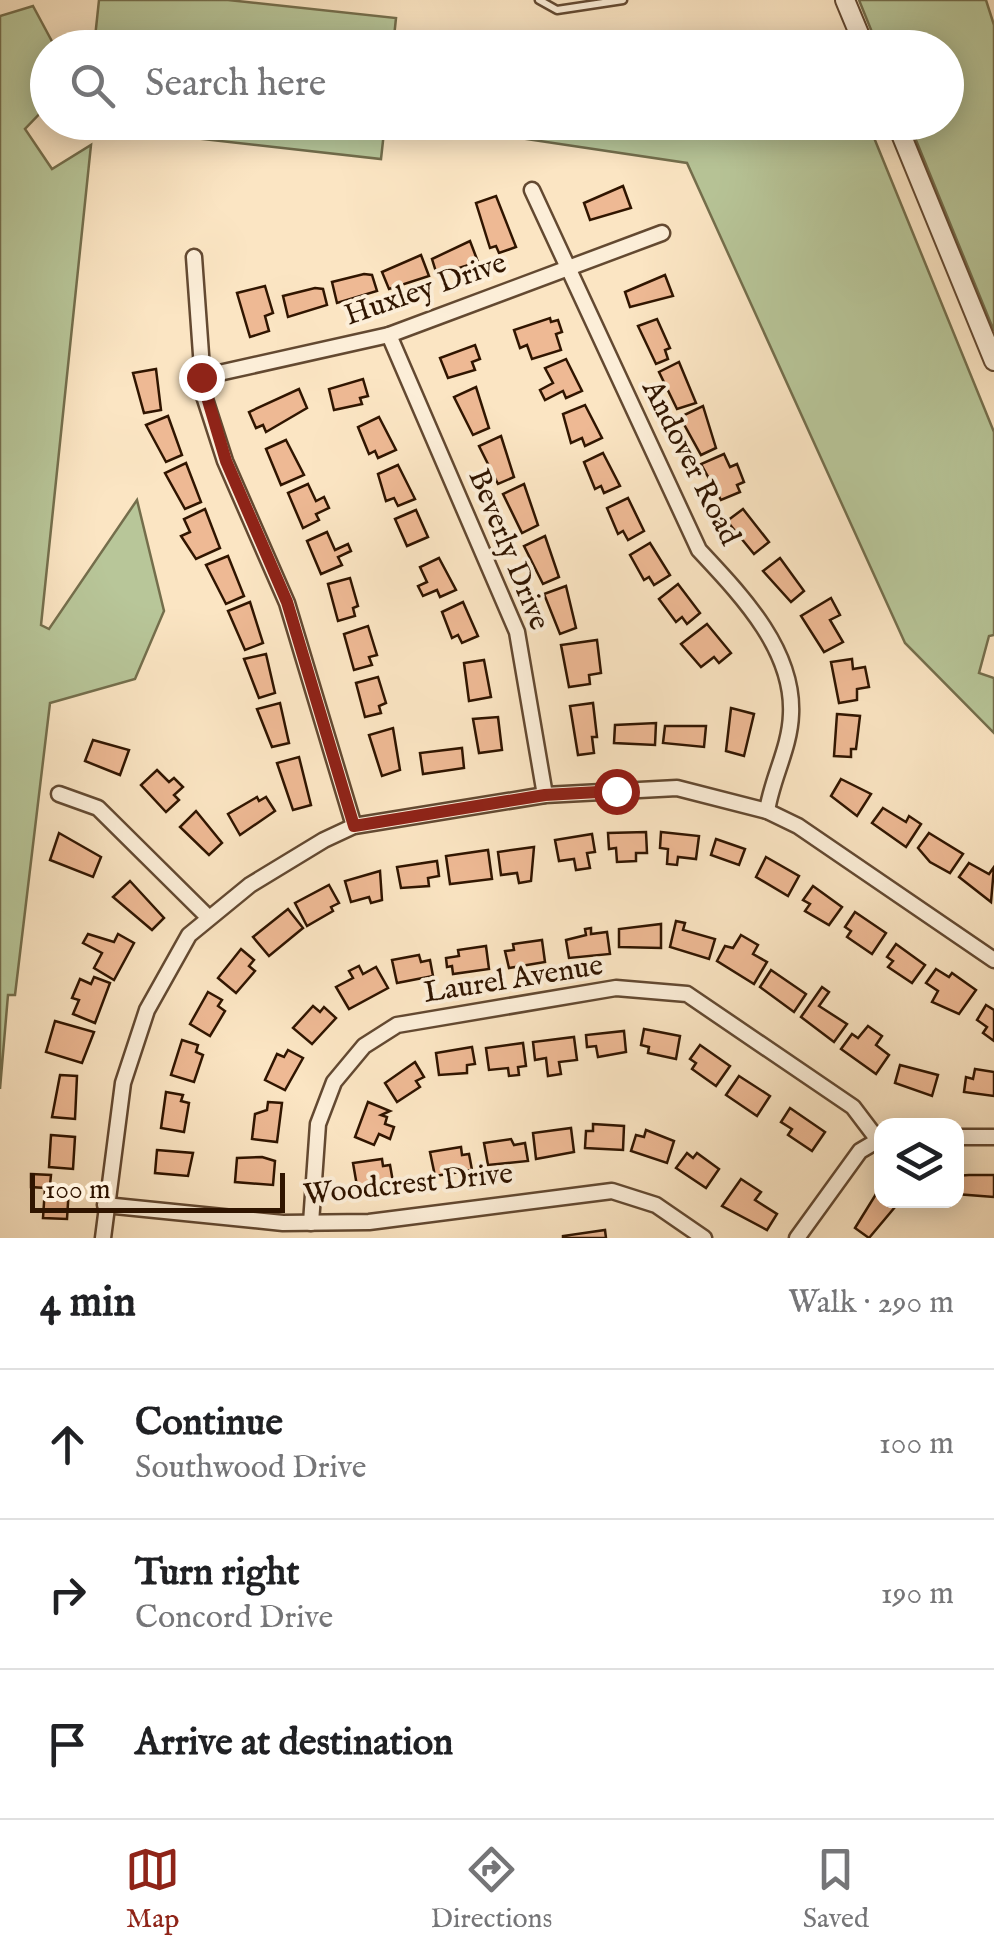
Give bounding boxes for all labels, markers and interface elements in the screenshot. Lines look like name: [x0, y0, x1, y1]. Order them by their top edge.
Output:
search box: [30, 30, 964, 140]
icon: search: [65, 58, 120, 113]
text: Search here: [145, 61, 326, 109]
street label: Huxley Drive: [340, 244, 512, 335]
route end: [179, 355, 225, 401]
street label: Andover Road: [632, 373, 749, 553]
street label: Beverly Drive: [459, 464, 558, 636]
route start: [594, 769, 640, 815]
street label: Laurel Avenue: [421, 947, 606, 1013]
map controls: [874, 1118, 964, 1208]
button: layers: [874, 1118, 964, 1208]
street label: Woodcrest Drive: [302, 1155, 515, 1215]
scale bar: [30, 1168, 285, 1212]
text: 100 m: [45, 1173, 111, 1208]
text: 4 min: [40, 1277, 136, 1330]
text: Walk · 290 m: [788, 1283, 954, 1324]
text: Continue: [135, 1400, 283, 1448]
icon: ahead: [40, 1417, 95, 1472]
text: 100 m: [879, 1424, 954, 1465]
text: Southwood Drive: [135, 1448, 367, 1489]
text: Turn right: [135, 1550, 299, 1598]
icon: right: [40, 1567, 95, 1622]
text: 190 m: [881, 1574, 954, 1615]
text: Concord Drive: [135, 1598, 333, 1639]
icon: arrive: [40, 1717, 95, 1772]
text: Arrive at destination: [135, 1720, 453, 1768]
tab: Map: [125, 1842, 180, 1937]
tab: Directions: [430, 1842, 552, 1937]
tab: Saved: [803, 1842, 869, 1937]

